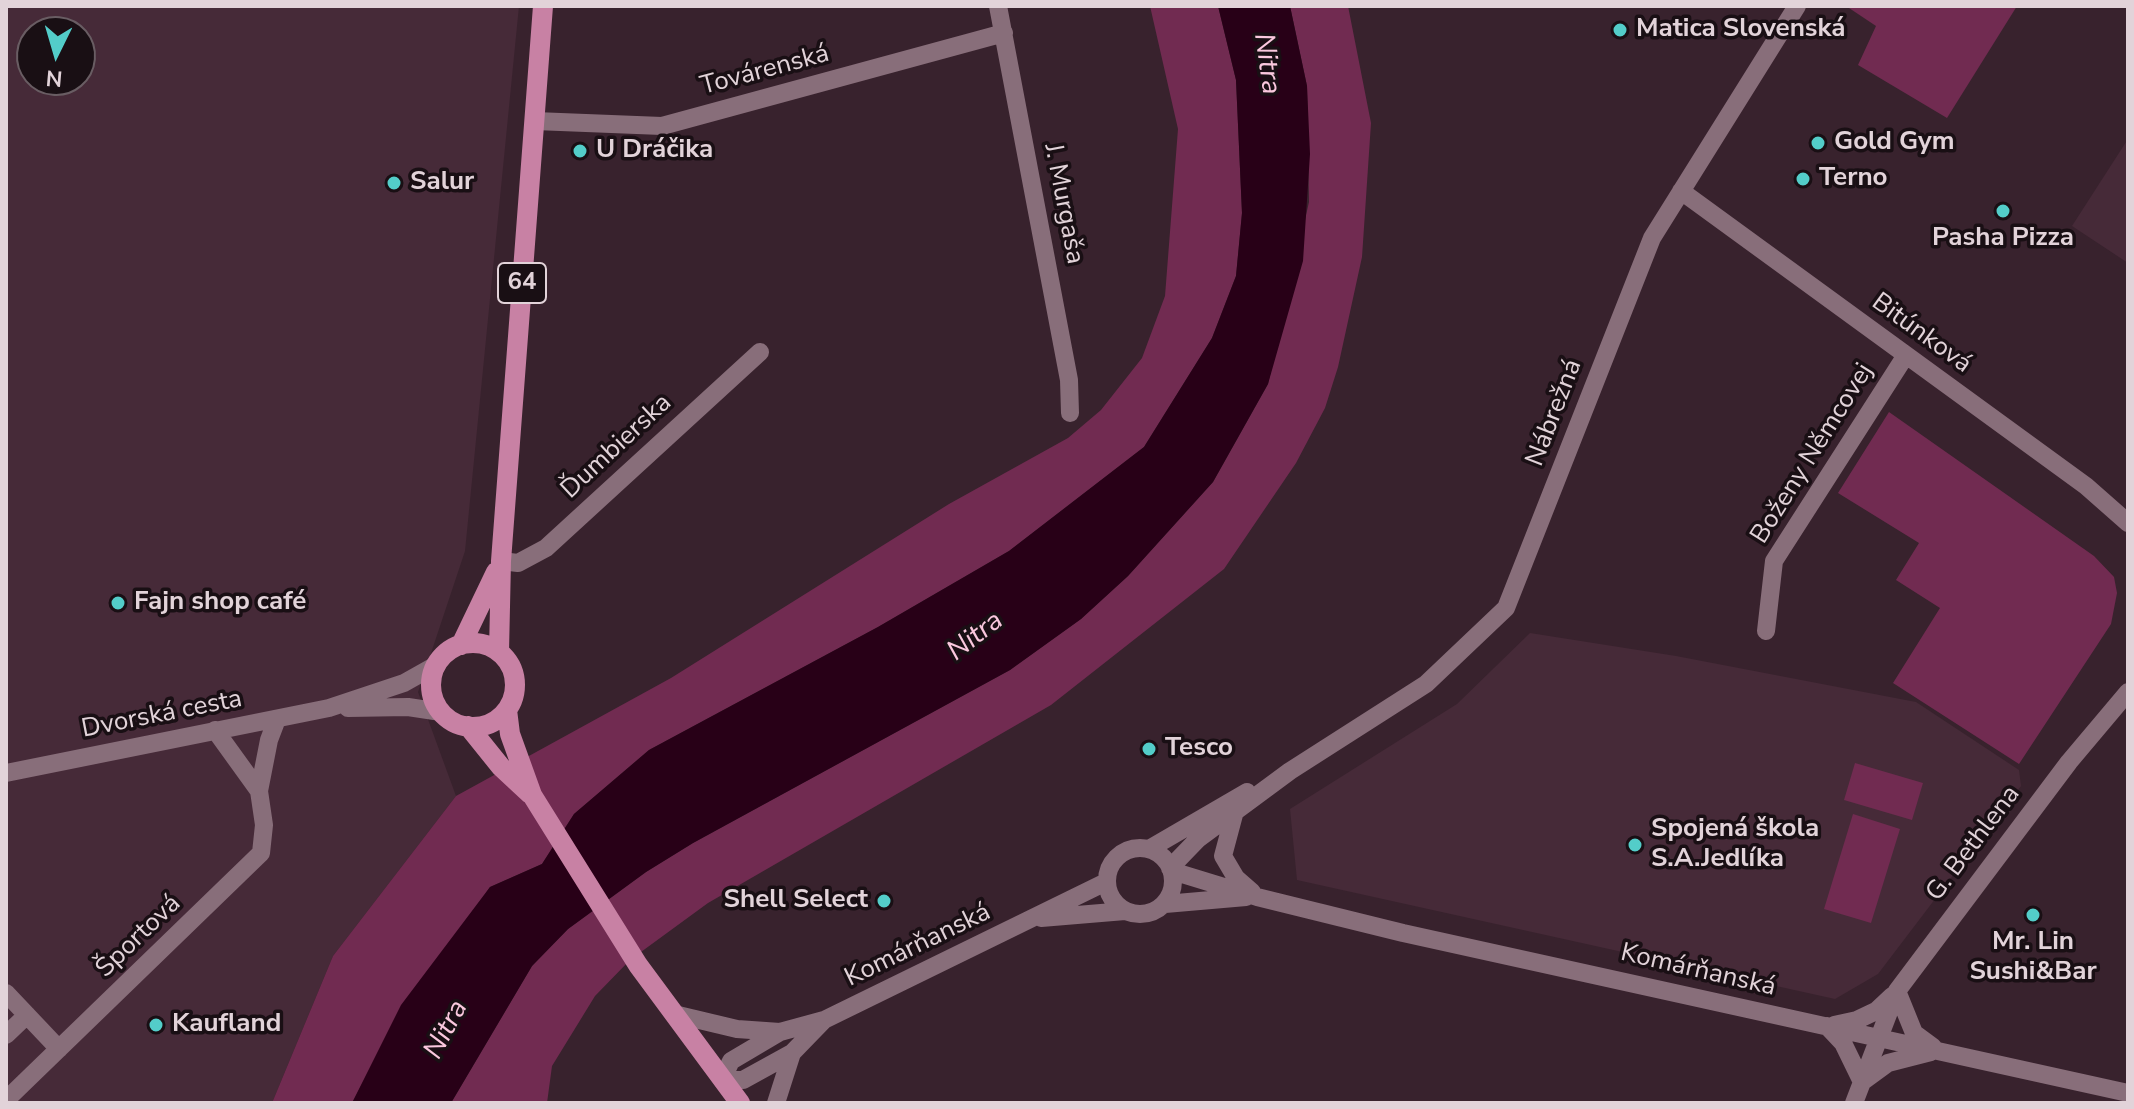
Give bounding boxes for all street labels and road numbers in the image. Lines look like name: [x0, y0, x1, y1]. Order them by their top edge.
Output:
street label: Továrenská: [697, 39, 833, 103]
street label: J. Murgaša: [1036, 141, 1090, 267]
road number: 64: [498, 263, 546, 303]
street label: Bitúnková: [1865, 287, 1977, 381]
street label: Nábrežná: [1520, 355, 1590, 471]
street label: Boženy Němcovej: [1745, 358, 1881, 550]
street label: Ďumbierska: [555, 388, 679, 506]
street label: Dvorská cesta: [79, 684, 245, 746]
street label: G. Bethlena: [1920, 780, 2028, 908]
street label: Športová: [90, 889, 188, 985]
street label: Komárňanská: [840, 897, 996, 995]
street label: Komárňanská: [1617, 938, 1779, 1004]

